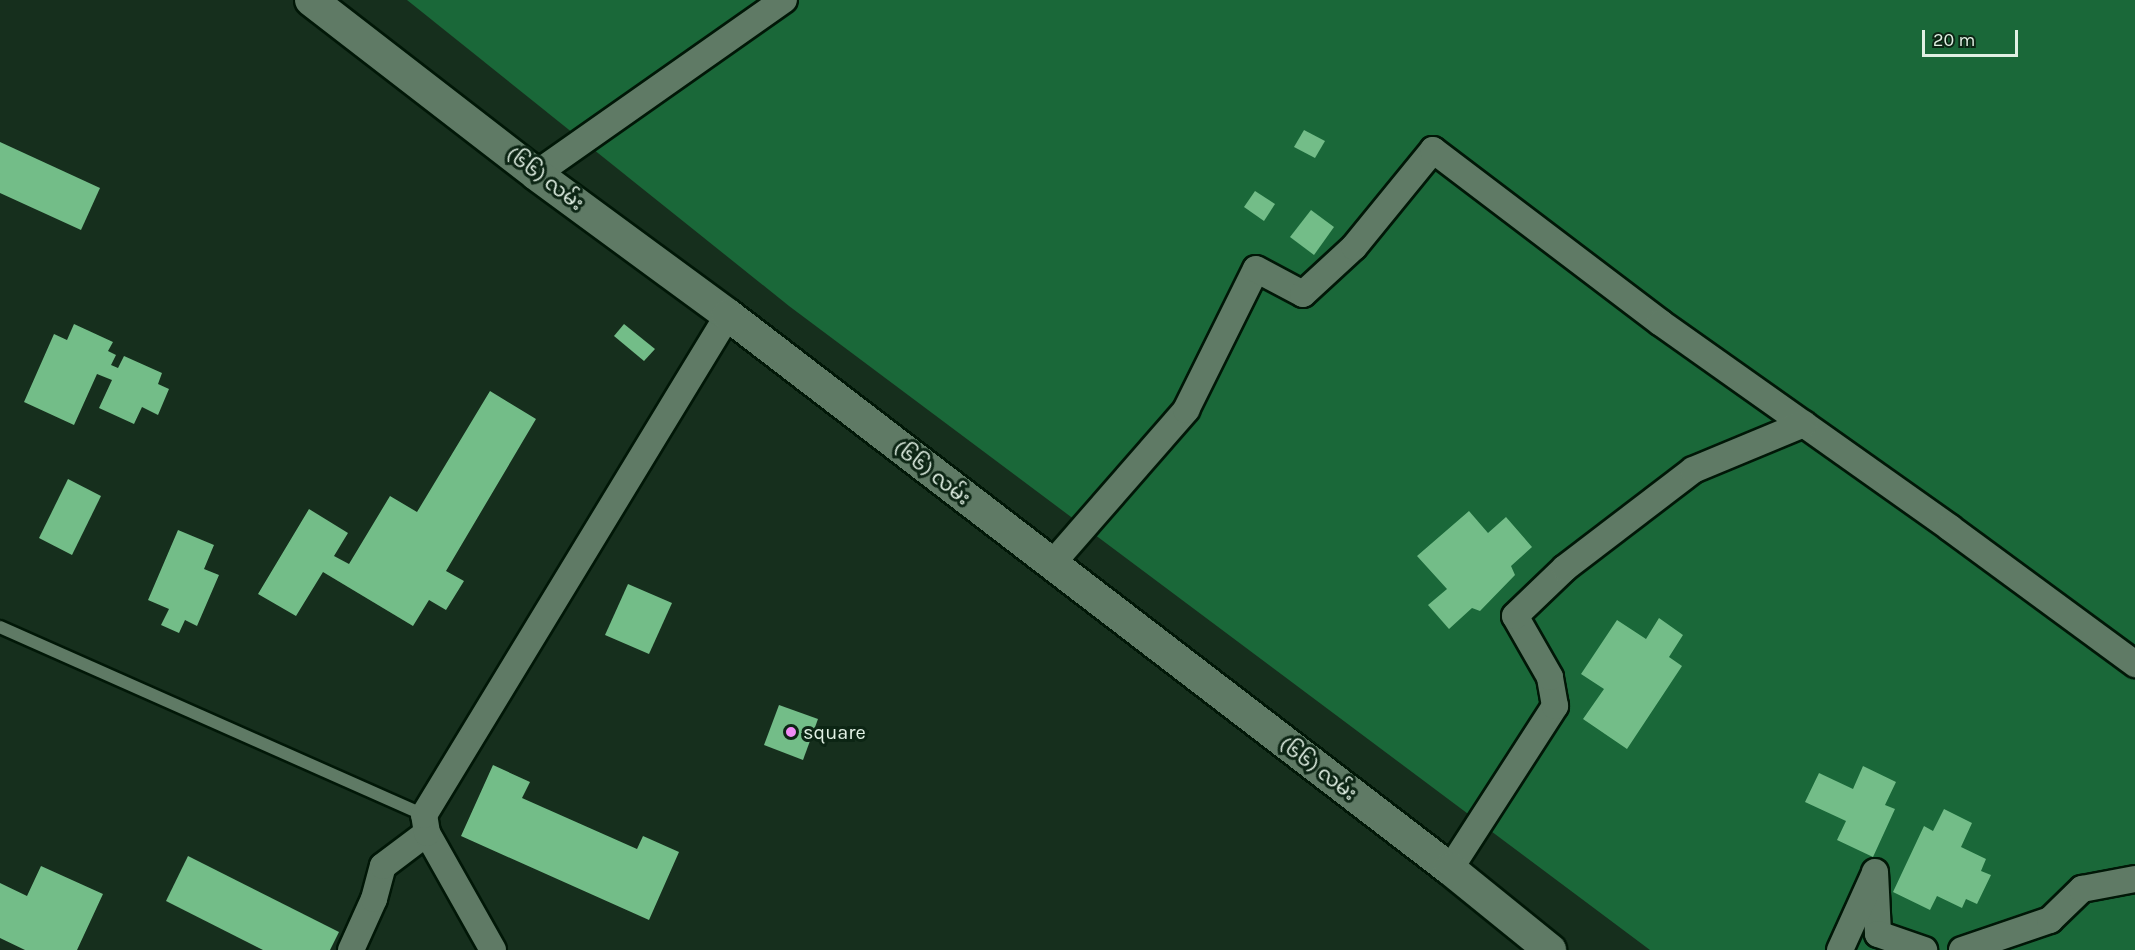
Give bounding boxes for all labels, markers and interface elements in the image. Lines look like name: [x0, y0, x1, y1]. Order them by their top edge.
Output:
scale bar: [1925, 18, 2021, 56]
text: 20 m: [1933, 29, 1975, 51]
street label: (၆၆) လမ်း: [502, 142, 588, 216]
street label: (၆၆) လမ်း: [889, 436, 975, 510]
place label: square: [803, 720, 866, 744]
marker: square: [784, 725, 798, 739]
street label: (၆၆) လမ်း: [1275, 732, 1361, 806]

